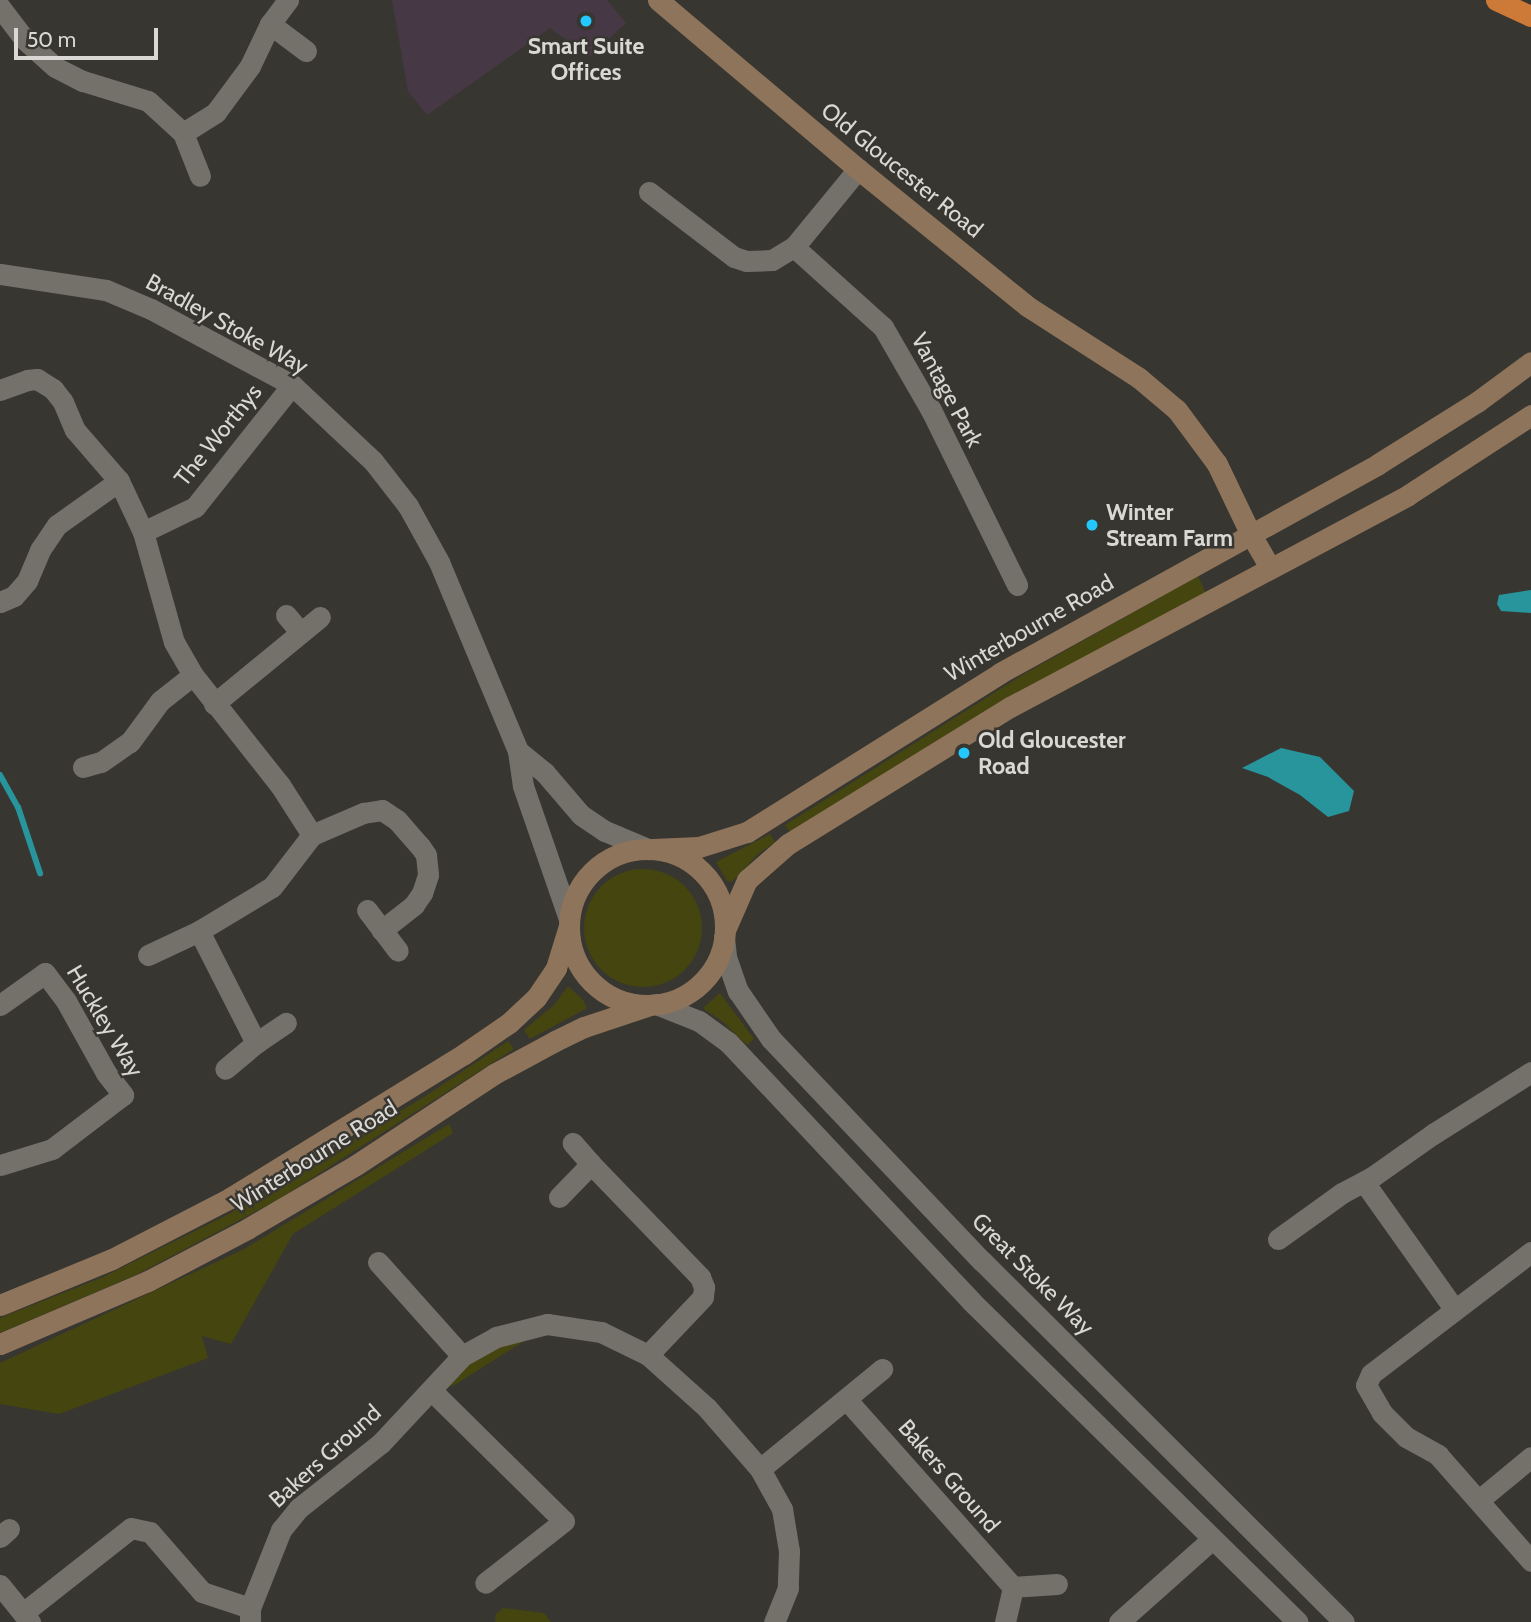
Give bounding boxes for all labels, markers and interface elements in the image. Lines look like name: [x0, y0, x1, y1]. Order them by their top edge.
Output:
marker: Smart Suite Offices: [578, 13, 594, 29]
scale bar: [18, 14, 161, 58]
text: 50 m: [27, 27, 76, 52]
place label: Smart Suite Offices: [528, 32, 644, 86]
street label: Old Gloucester Road: [816, 97, 988, 243]
street label: Bradley Stoke Way: [141, 268, 313, 380]
street label: Vantage Park: [905, 328, 989, 452]
street label: The Worthys: [168, 378, 268, 492]
place label: Winter Stream Farm: [1106, 498, 1233, 552]
marker: Winter Stream Farm: [1084, 517, 1100, 533]
street label: Winterbourne Road: [940, 568, 1118, 688]
place label: Old Gloucester Road: [978, 726, 1126, 780]
marker: Old Gloucester Road: [956, 745, 972, 761]
street label: Huckley Way: [61, 960, 149, 1082]
street label: Winterbourne Road: [226, 1094, 402, 1218]
street label: Great Stoke Way: [966, 1207, 1100, 1341]
street label: Bakers Ground: [263, 1399, 387, 1513]
street label: Bakers Ground: [892, 1414, 1006, 1538]

